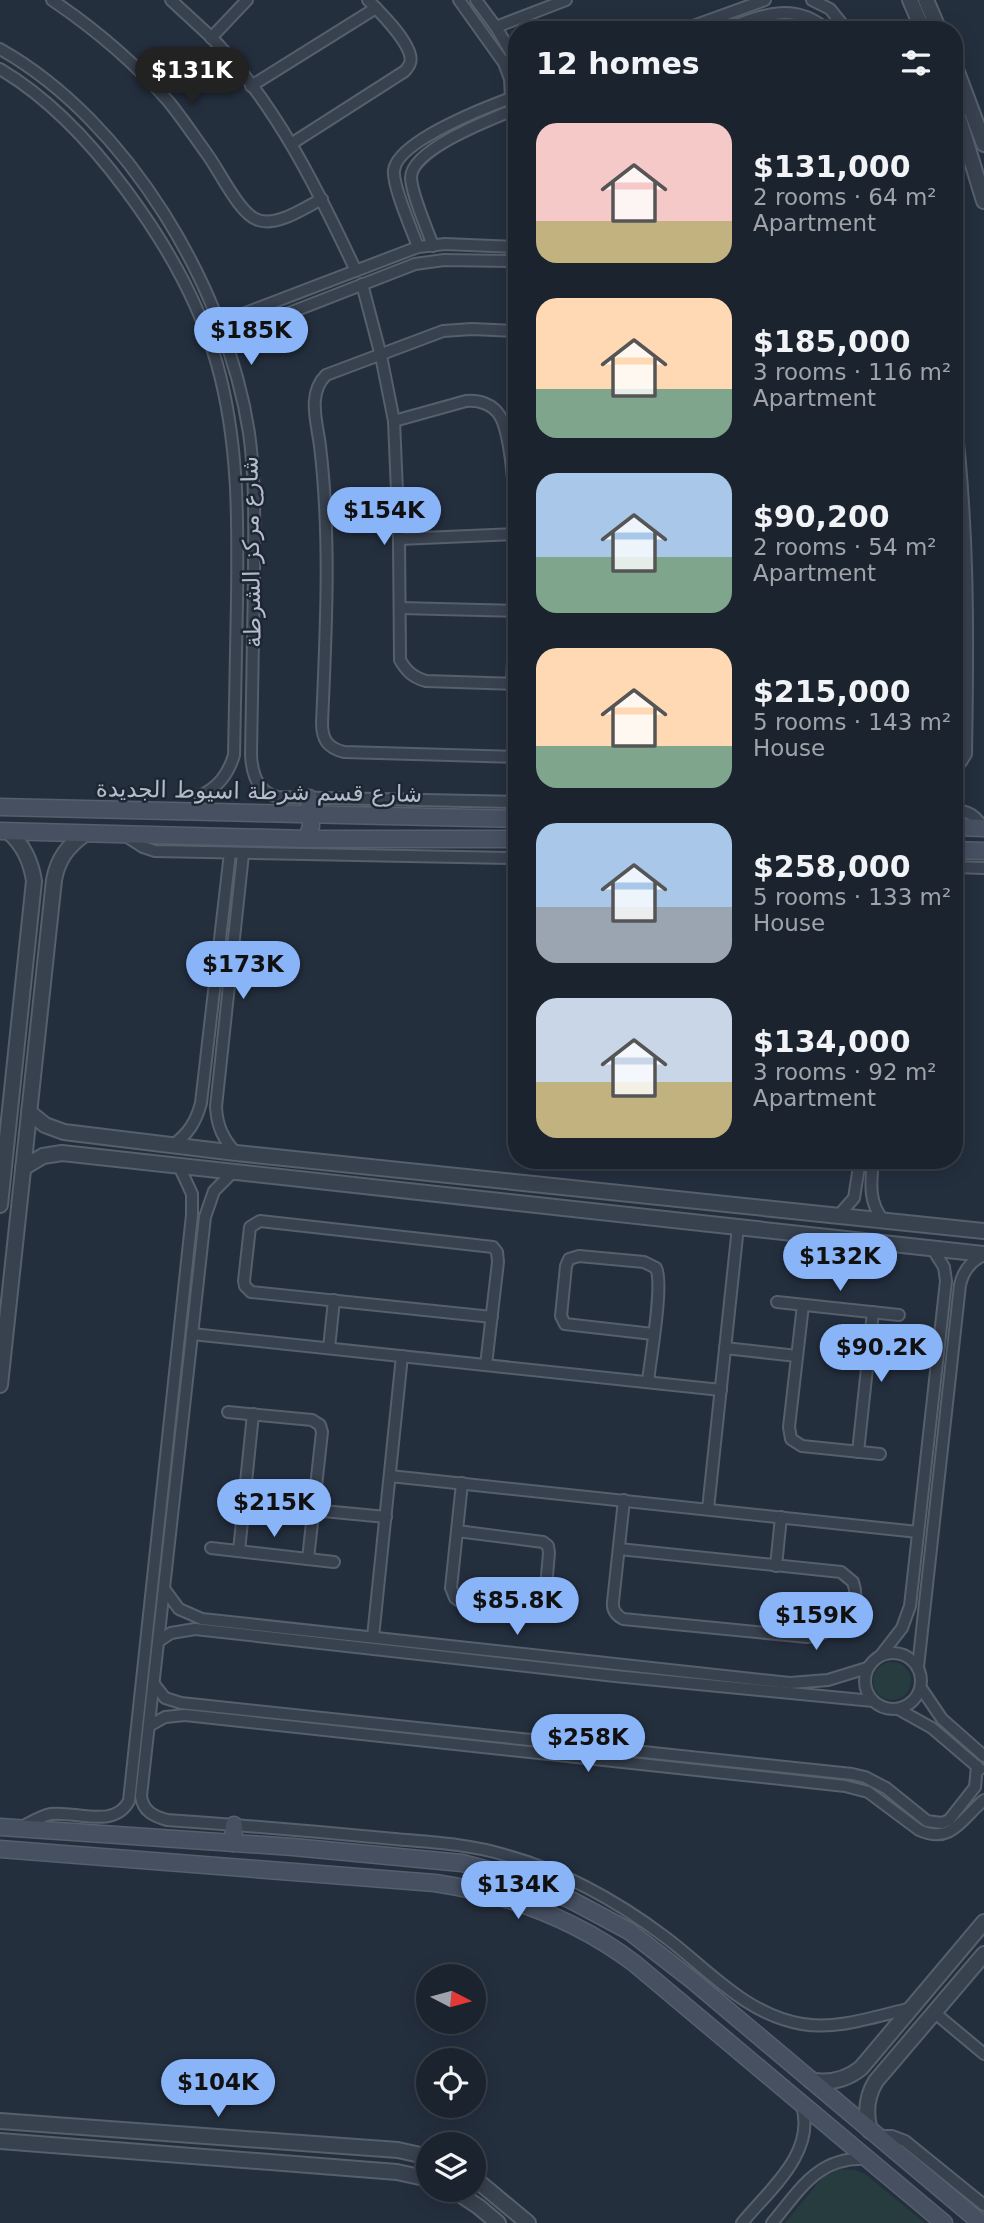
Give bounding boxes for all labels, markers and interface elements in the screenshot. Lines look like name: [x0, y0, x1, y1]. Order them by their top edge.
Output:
icon: filters: [897, 44, 935, 82]
text: 12 homes: [536, 46, 700, 81]
pin: $131K: [143, 48, 241, 107]
text: $131K: [151, 57, 233, 83]
text: $131,000: [753, 149, 911, 184]
icon: home: [592, 151, 676, 235]
text: 2 rooms · 64 m²: [753, 184, 937, 210]
text: Apartment: [753, 210, 876, 236]
pin: $185K: [202, 308, 300, 367]
text: $185K: [210, 317, 292, 343]
text: $185,000: [753, 324, 911, 359]
icon: home: [592, 326, 676, 410]
text: 3 rooms · 116 m²: [753, 359, 951, 385]
text: Apartment: [753, 385, 876, 411]
street label: شارع مركز الشرطة: [236, 456, 267, 648]
pin: $154K: [335, 488, 433, 547]
text: $154K: [343, 497, 425, 523]
text: $90,200: [753, 499, 890, 534]
icon: home: [592, 501, 676, 585]
text: 2 rooms · 54 m²: [753, 534, 937, 560]
text: Apartment: [753, 560, 876, 586]
text: $215,000: [753, 674, 911, 709]
icon: home: [592, 676, 676, 760]
text: 5 rooms · 143 m²: [753, 709, 951, 735]
text: House: [753, 735, 825, 761]
street label: شارع قسم شرطة اسيوط الجديدة: [96, 775, 422, 808]
text: $258,000: [753, 849, 911, 884]
icon: home: [592, 851, 676, 935]
text: 5 rooms · 133 m²: [753, 884, 951, 910]
text: House: [753, 910, 825, 936]
pin: $173K: [194, 942, 292, 1001]
text: $173K: [202, 951, 284, 977]
text: $134,000: [753, 1024, 911, 1059]
icon: home: [592, 1026, 676, 1110]
text: 3 rooms · 92 m²: [753, 1059, 937, 1085]
text: Apartment: [753, 1085, 876, 1111]
pin: $132K: [791, 1234, 889, 1293]
text: $132K: [799, 1243, 881, 1269]
pin: $90.2K: [824, 1324, 938, 1384]
text: $90.2K: [836, 1334, 926, 1360]
pin: $215K: [225, 1480, 323, 1539]
text: $215K: [233, 1489, 315, 1515]
pin: $85.8K: [460, 1578, 574, 1637]
text: $85.8K: [472, 1587, 562, 1613]
pin: $159K: [767, 1592, 865, 1652]
text: $159K: [775, 1602, 857, 1628]
pin: $258K: [539, 1714, 637, 1774]
text: $258K: [547, 1724, 629, 1750]
pin: $134K: [469, 1862, 567, 1921]
text: $134K: [477, 1871, 559, 1897]
north arrow: [416, 1964, 486, 2034]
map controls: [416, 1964, 486, 2202]
button: locate: [416, 2048, 486, 2118]
pin: $104K: [169, 2060, 267, 2119]
text: $104K: [177, 2069, 259, 2095]
button: layers: [416, 2132, 486, 2202]

